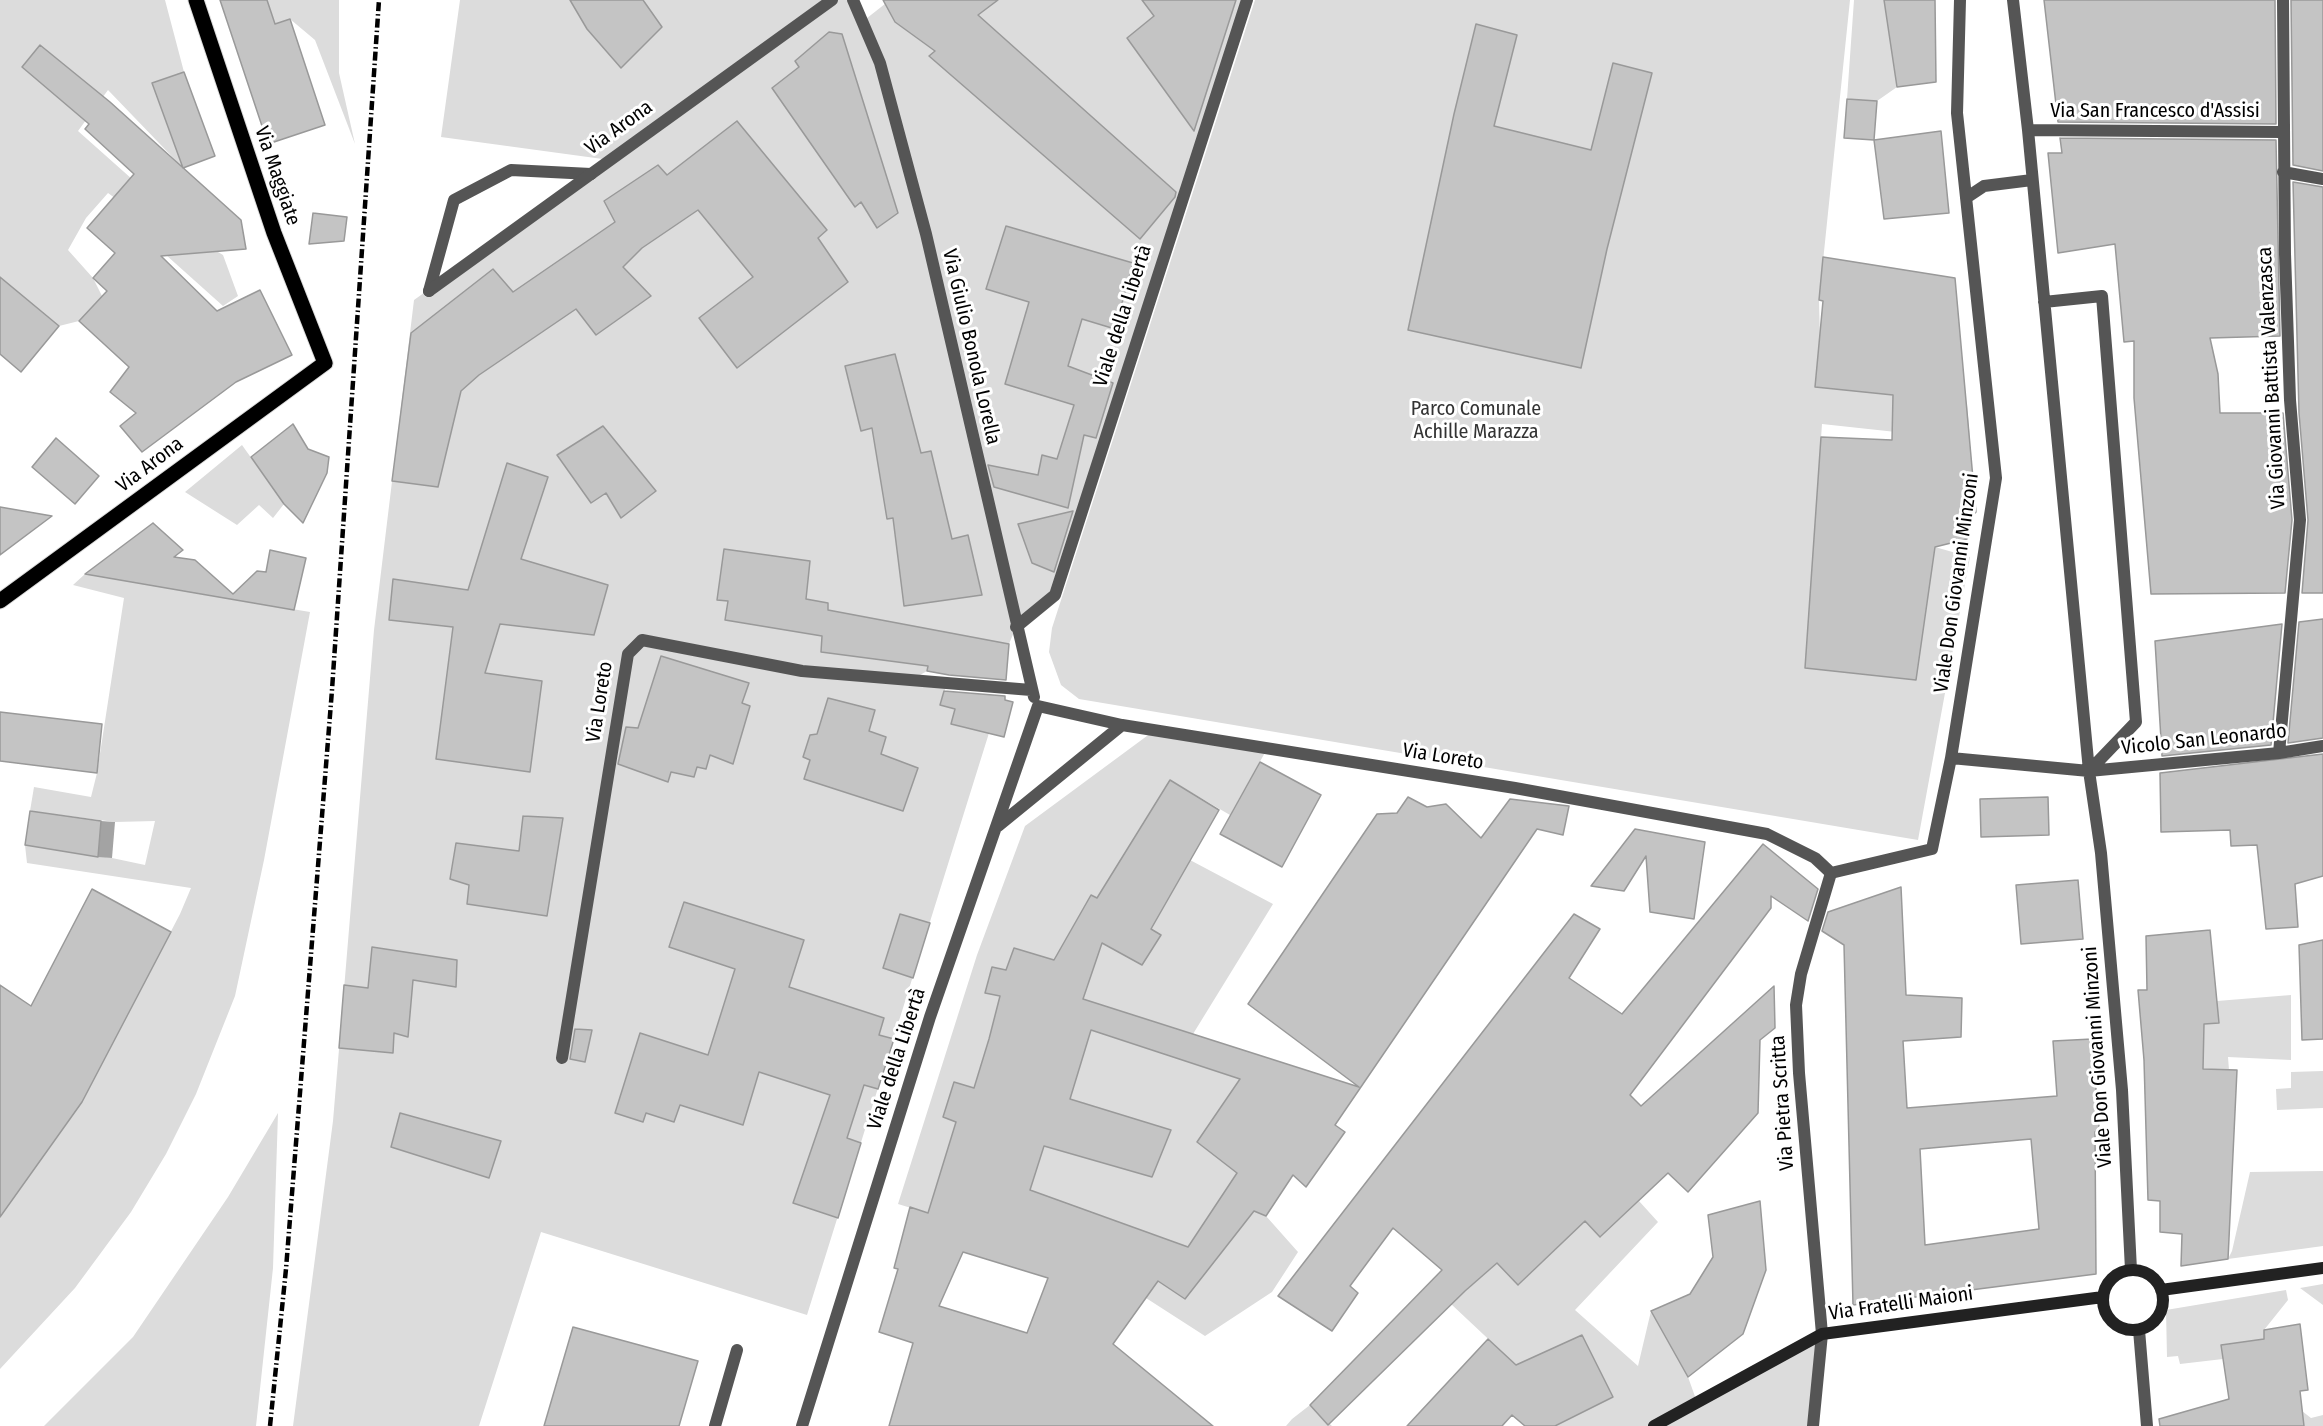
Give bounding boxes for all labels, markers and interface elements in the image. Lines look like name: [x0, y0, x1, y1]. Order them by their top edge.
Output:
street label: Via Arona: [581, 96, 657, 160]
street label: Via San Francesco d'Assisi: [2050, 99, 2260, 123]
street label: Via Maggiate: [249, 123, 305, 229]
street label: Viale della Libertà: [1089, 242, 1157, 390]
street label: Via Giovanni Battista Valenzasca: [2253, 246, 2291, 510]
street label: Via Giulio Bonola Lorella: [937, 247, 1005, 447]
park label: Parco Comunale Achille Marazza: [1411, 397, 1541, 444]
street label: Via Arona: [112, 432, 188, 498]
street label: Viale Don Giovanni Minzoni: [1930, 472, 1984, 694]
street label: Via Loreto: [582, 660, 618, 744]
street label: Vicolo San Leonardo: [2120, 719, 2288, 761]
street label: Via Loreto: [1401, 739, 1485, 775]
street label: Viale Don Giovanni Minzoni: [2078, 946, 2118, 1168]
street label: Viale della Libertà: [863, 985, 931, 1133]
street label: Via Pietra Scritta: [1766, 1034, 1800, 1172]
street label: Via Fratelli Maioni: [1827, 1282, 1975, 1326]

